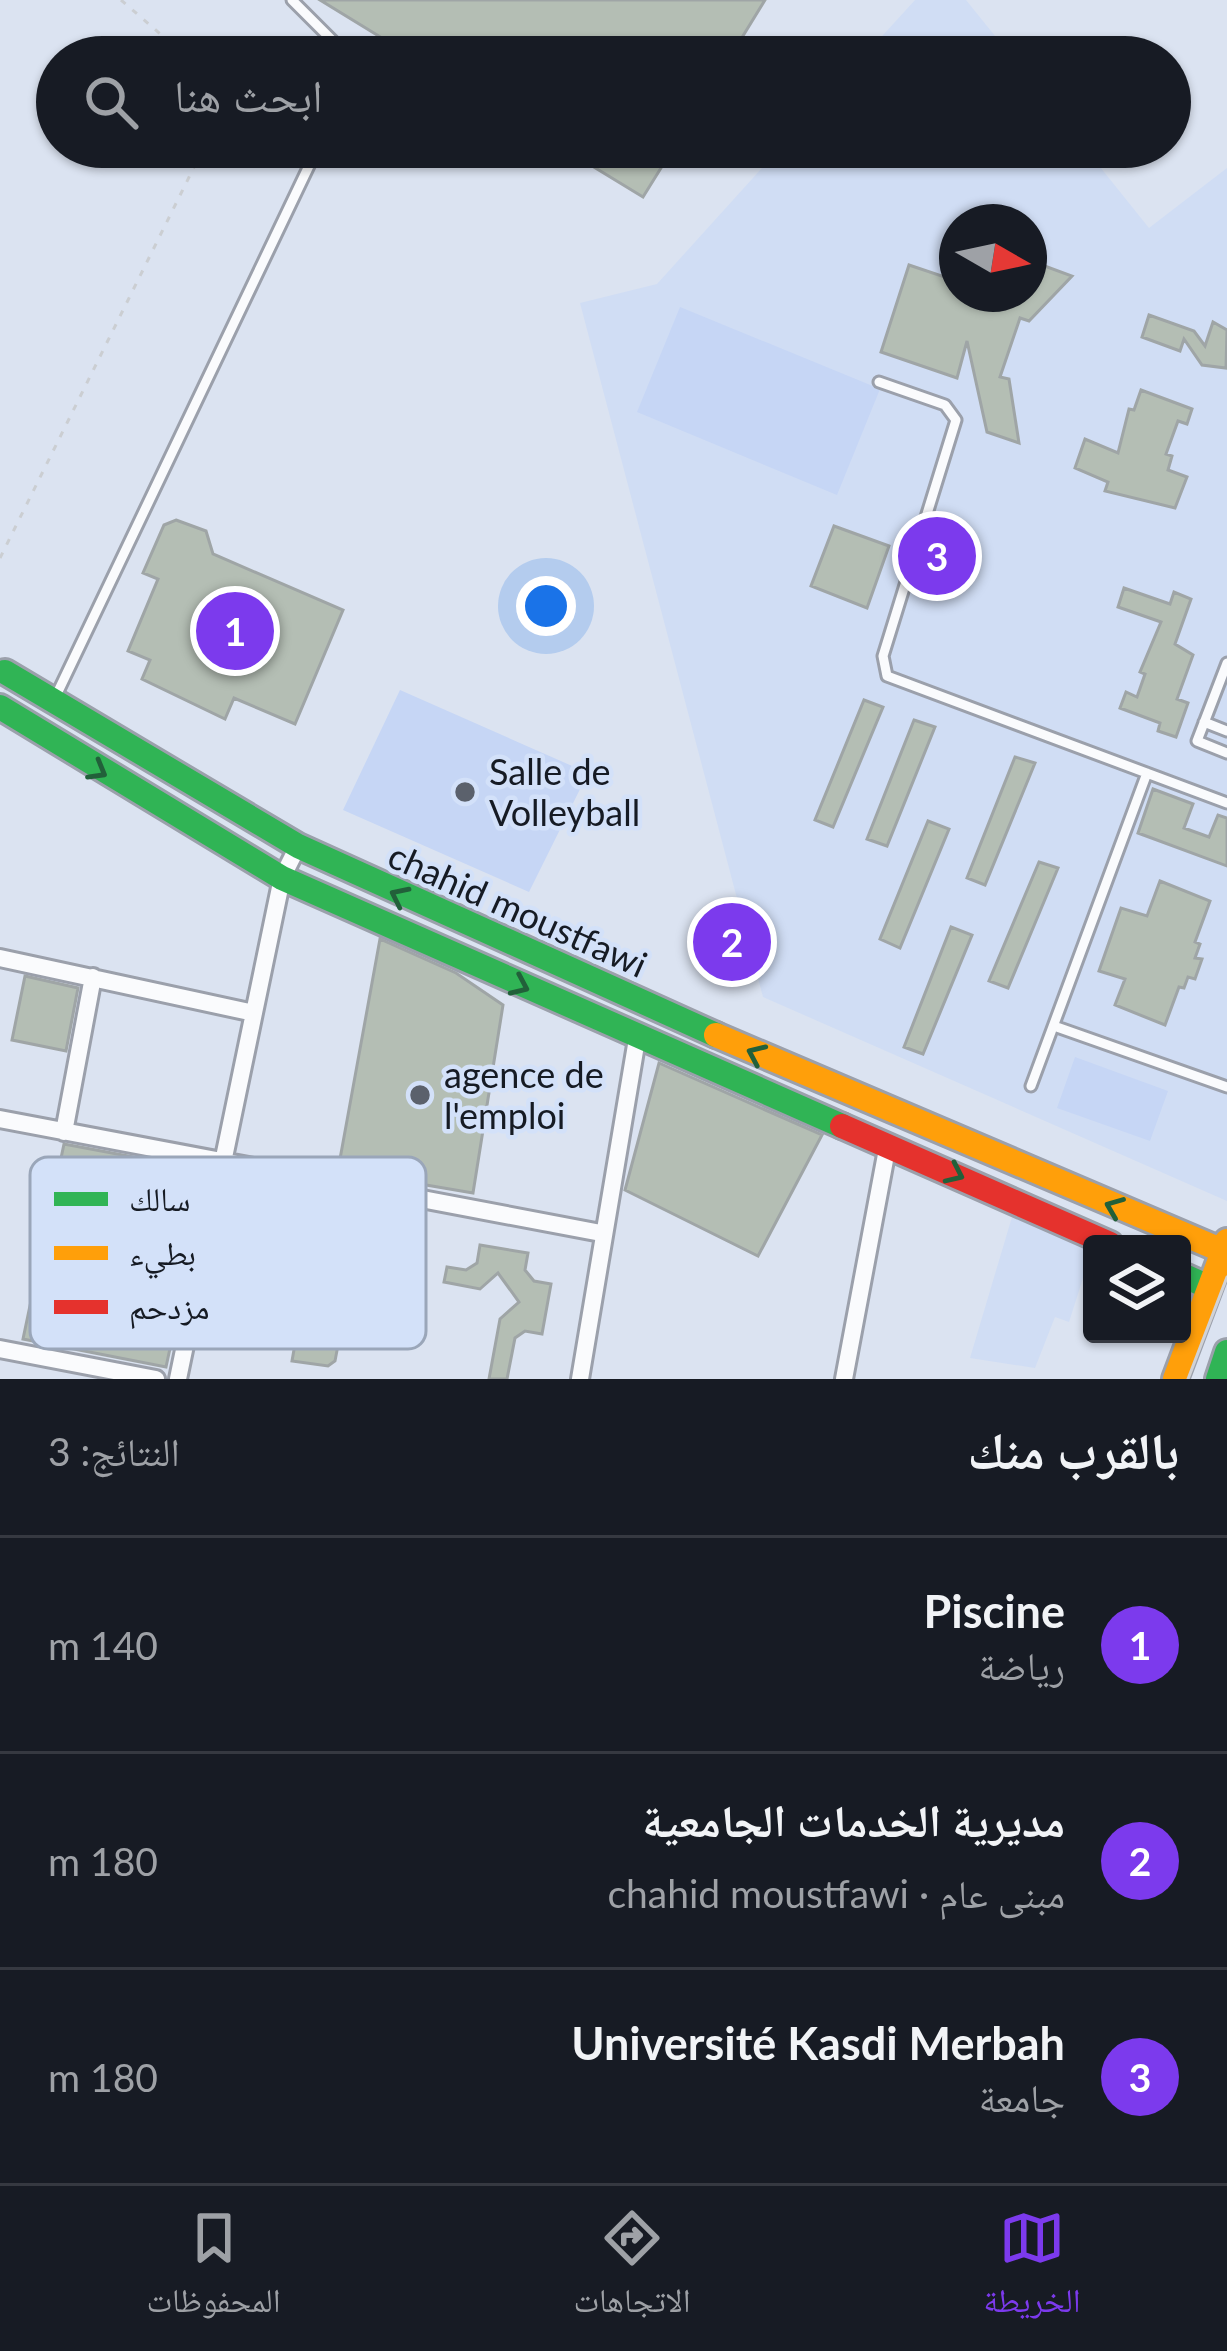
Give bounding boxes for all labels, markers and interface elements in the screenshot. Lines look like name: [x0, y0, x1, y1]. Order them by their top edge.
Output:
search box: [36, 36, 1191, 168]
text: ابحث هنا: [174, 68, 323, 122]
icon: search: [78, 69, 144, 135]
north arrow: [939, 204, 1047, 312]
pin: 3: [898, 511, 976, 601]
your location: [516, 576, 576, 636]
pin: 1: [196, 586, 274, 676]
place label: Salle de Volleyball: [489, 749, 640, 834]
one-way arrow: [85, 756, 107, 779]
marker: Salle de Volleyball: [452, 779, 478, 805]
street label: chahid moustfawi: [382, 832, 654, 986]
one-way arrow: [390, 887, 411, 910]
pin: 2: [693, 897, 771, 987]
one-way arrow: [508, 971, 529, 995]
one-way arrow: [746, 1045, 768, 1069]
place label: agence de l'emploi: [444, 1052, 604, 1137]
marker: agence de l'emploi: [407, 1082, 433, 1108]
legend: [30, 1157, 426, 1349]
one-way arrow: [943, 1160, 964, 1184]
text: سالك: [129, 1178, 190, 1218]
one-way arrow: [1105, 1197, 1126, 1222]
text: بطيء: [129, 1232, 196, 1279]
map controls: [1083, 1235, 1191, 1343]
button: layers: [1083, 1235, 1191, 1343]
text: مزدحم: [129, 1286, 209, 1330]
text: بالقرب منك: [968, 1419, 1179, 1480]
text: النتائج: 3: [48, 1428, 180, 1474]
text: Piscine: [923, 1584, 1065, 1638]
text: 140 m: [48, 1622, 158, 1668]
text: 1: [1129, 1622, 1151, 1668]
text: رياضة: [978, 1642, 1065, 1688]
text: مديرية الخدمات الجامعية: [642, 1793, 1065, 1847]
text: 180 m: [48, 1838, 158, 1884]
text: 2: [1129, 1838, 1151, 1884]
text: مبنى عام · chahid moustfawi: [607, 1870, 1065, 1916]
text: Université Kasdi Merbah: [571, 2016, 1065, 2070]
text: 180 m: [48, 2054, 158, 2100]
text: 3: [1129, 2054, 1151, 2100]
text: جامعة: [979, 2074, 1065, 2120]
tab: المحفوظات: [146, 2205, 281, 2333]
tab: الاتجاهات: [573, 2205, 691, 2333]
tab: الخريطة: [983, 2205, 1081, 2333]

